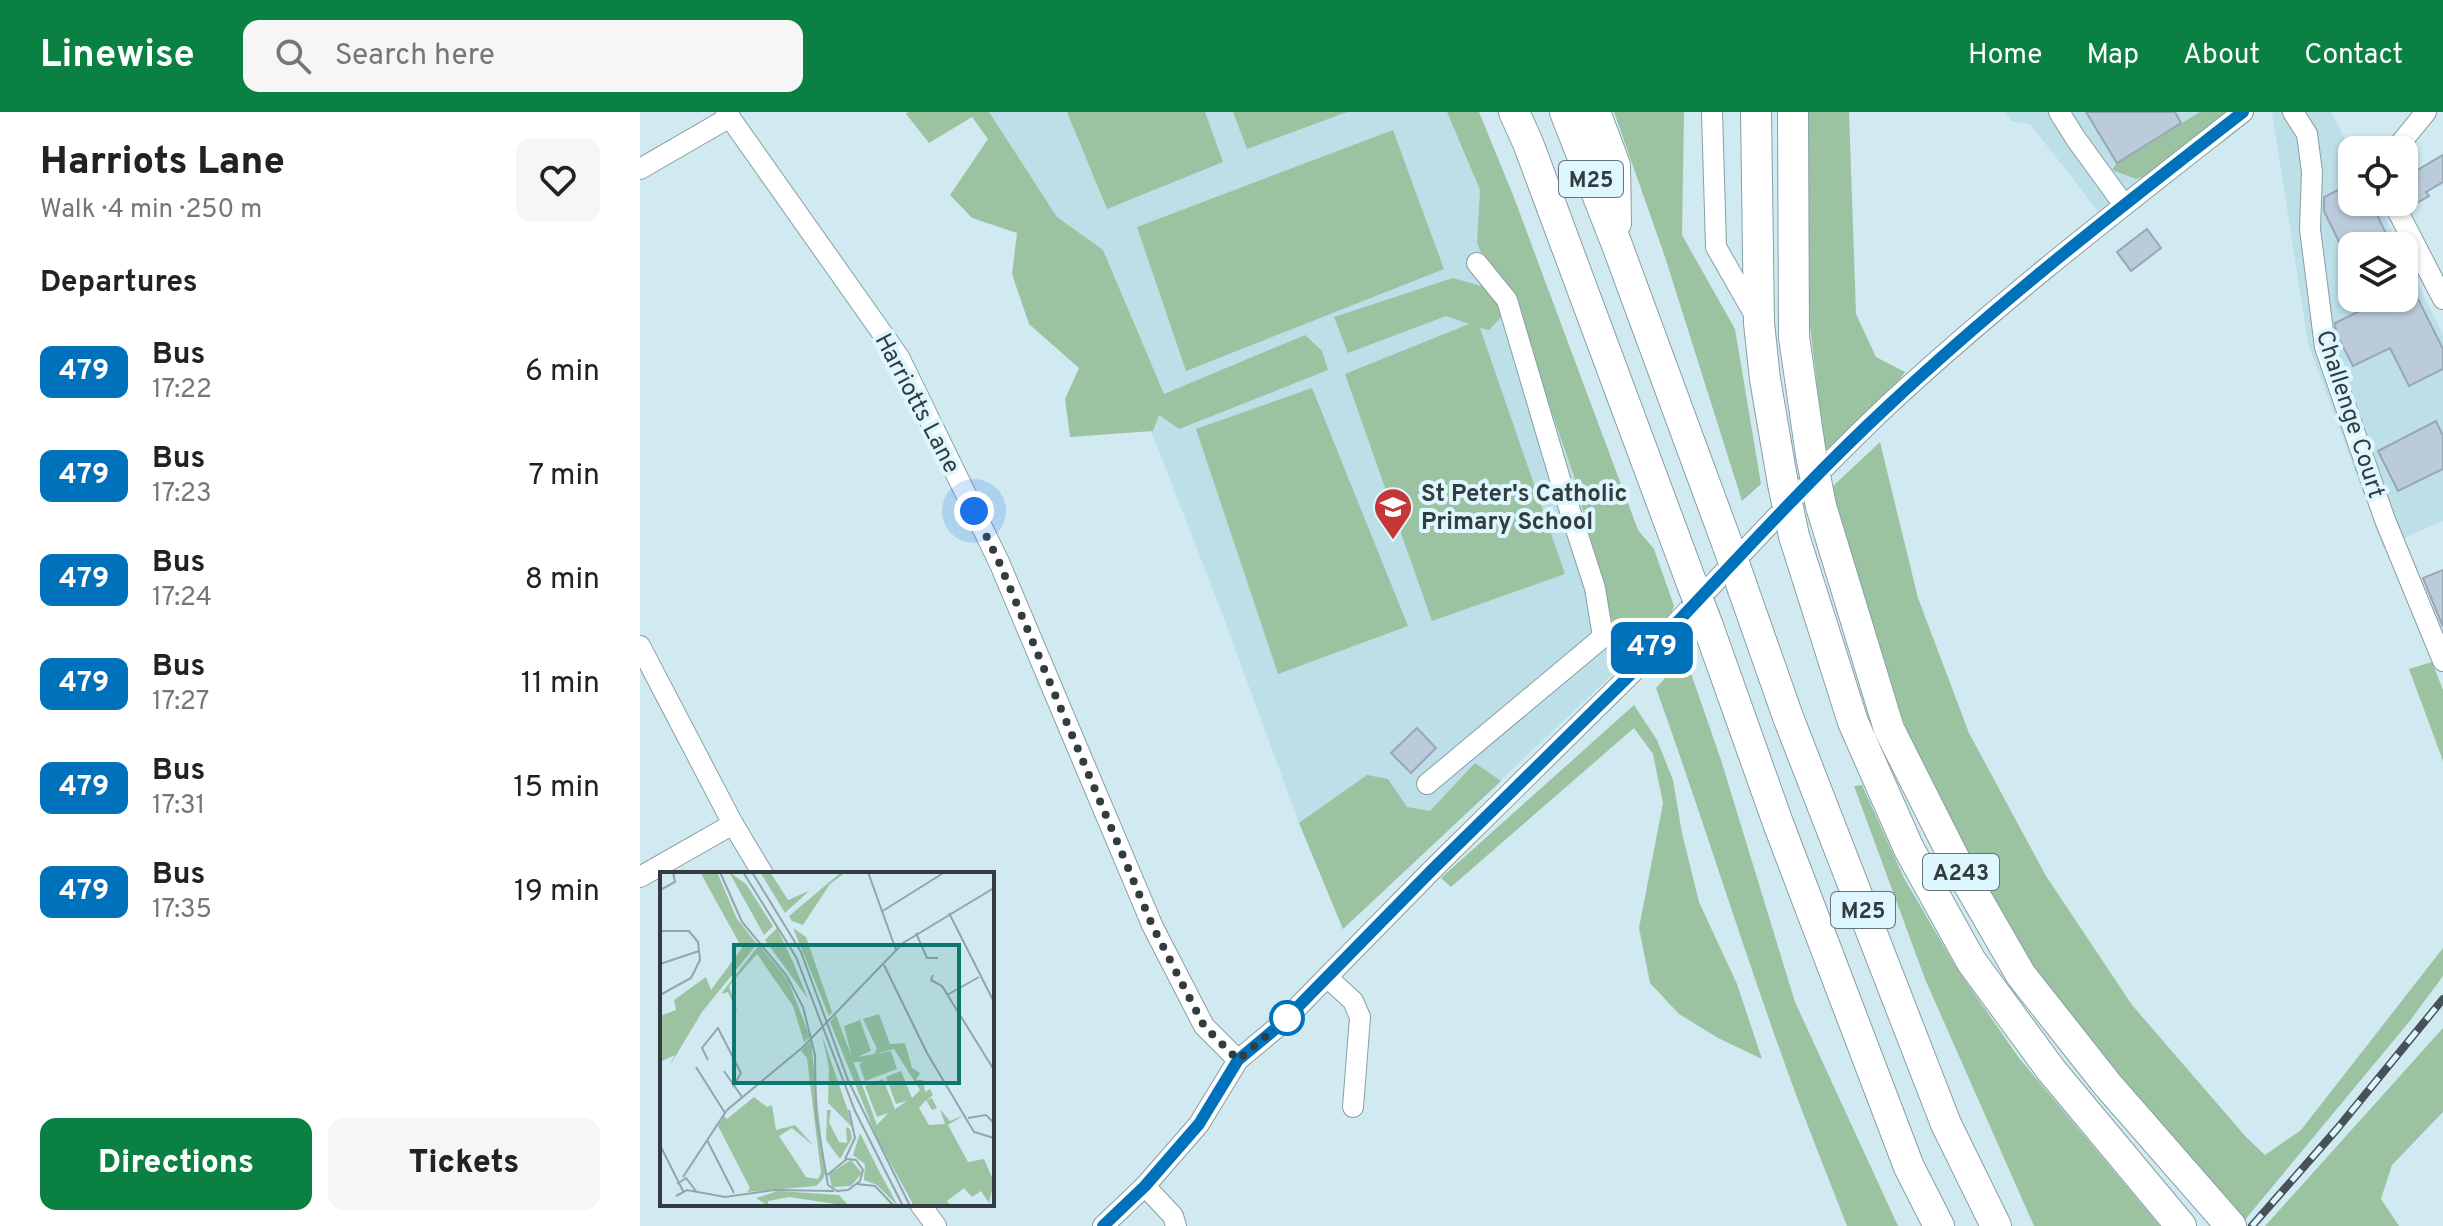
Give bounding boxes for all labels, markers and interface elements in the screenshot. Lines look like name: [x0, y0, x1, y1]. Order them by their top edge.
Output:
search box: [243, 20, 803, 92]
text: Linewise: [40, 32, 195, 81]
icon: search: [271, 34, 315, 78]
text: Search here: [335, 38, 495, 75]
text: Home: [1968, 38, 2042, 74]
text: Map: [2086, 38, 2139, 74]
text: About: [2183, 38, 2260, 74]
text: Contact: [2304, 38, 2403, 74]
map controls: [2338, 136, 2418, 312]
button: locate: [2338, 136, 2418, 216]
button: heart: [516, 138, 600, 222]
text: Harriots Lane: [40, 139, 285, 188]
road number: M25: [1559, 161, 1623, 197]
text: Walk · 4 min · 250 m: [40, 194, 262, 227]
button: layers: [2338, 232, 2418, 312]
text: Departures: [40, 265, 198, 302]
street label: Challenge Court: [2308, 327, 2390, 502]
street label: Harriotts Lane: [867, 329, 966, 479]
text: Bus: [152, 337, 205, 374]
text: 479: [59, 354, 109, 390]
text: 6 min: [525, 354, 600, 391]
text: 17:22: [152, 374, 212, 407]
text: Bus: [152, 441, 205, 478]
text: 479: [59, 458, 109, 494]
text: 7 min: [529, 458, 600, 495]
text: 17:23: [152, 478, 212, 511]
place label: St Peter's Catholic Primary School: [1421, 480, 1628, 538]
school or university icon: St Peter's Catholic Primary School: [1372, 486, 1414, 541]
your location: [954, 491, 994, 531]
text: Bus: [152, 545, 205, 582]
text: 479: [59, 562, 109, 598]
text: 8 min: [525, 562, 600, 599]
text: 17:24: [152, 582, 212, 615]
line badge: 479: [1606, 622, 1698, 674]
text: 479: [1627, 630, 1677, 666]
text: Bus: [152, 649, 205, 686]
text: 479: [59, 666, 109, 702]
text: 11 min: [521, 666, 600, 703]
text: 17:27: [152, 686, 209, 719]
text: Bus: [152, 753, 205, 790]
text: 479: [59, 770, 109, 806]
text: 15 min: [513, 770, 600, 807]
text: 17:31: [152, 790, 205, 823]
road number: A243: [1923, 854, 1999, 890]
text: Bus: [152, 857, 205, 894]
inset map: [660, 872, 994, 1206]
text: 479: [59, 874, 109, 910]
text: 19 min: [514, 874, 600, 911]
road number: M25: [1831, 892, 1895, 928]
text: 17:35: [152, 894, 212, 927]
unlabelled marker: [1270, 1001, 1304, 1035]
button: Directions: [40, 1118, 312, 1210]
button: Tickets: [328, 1118, 600, 1210]

